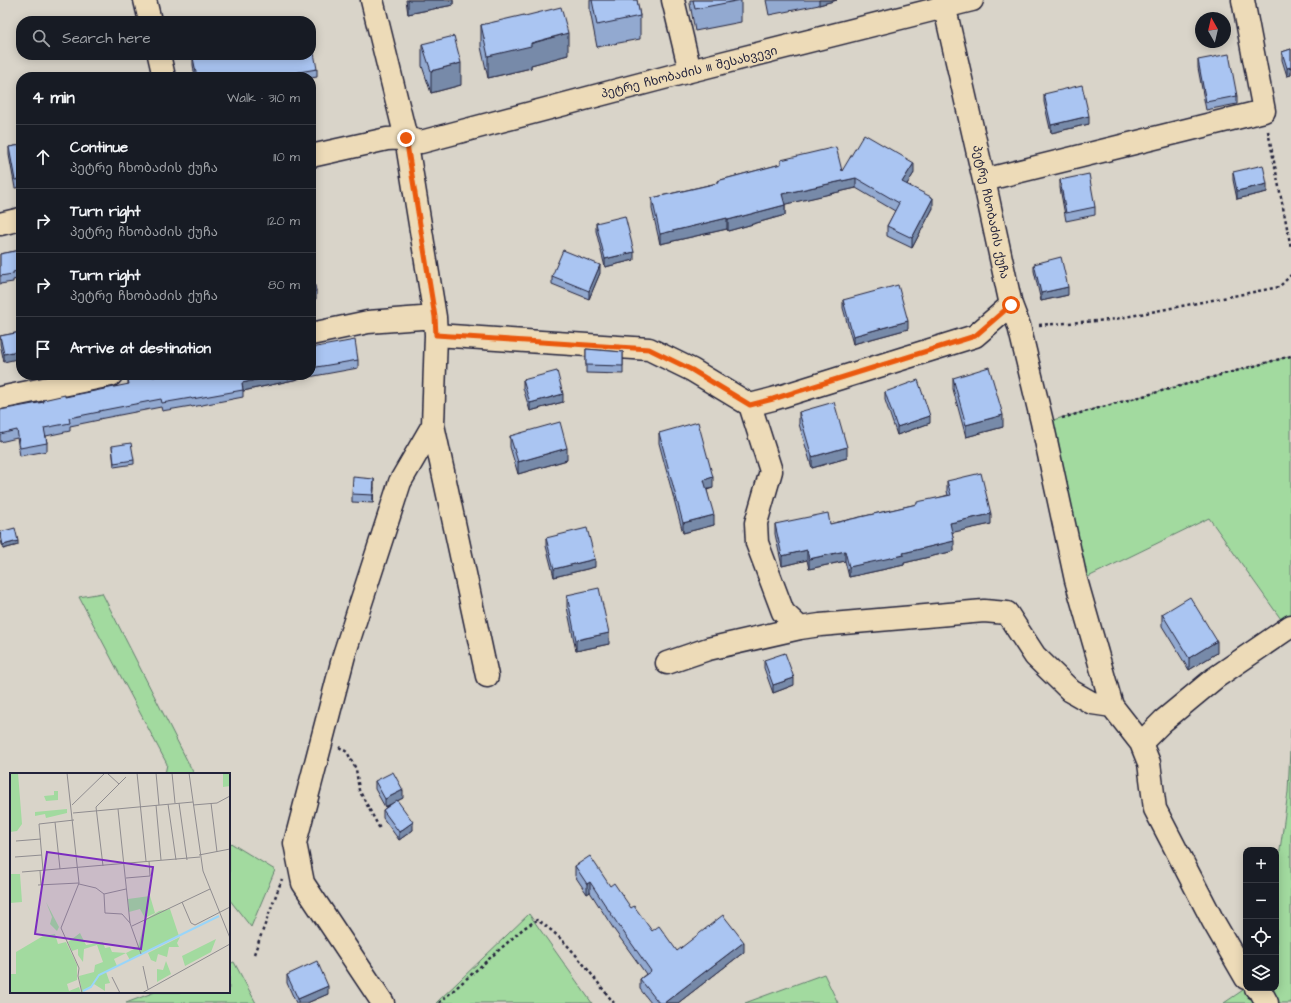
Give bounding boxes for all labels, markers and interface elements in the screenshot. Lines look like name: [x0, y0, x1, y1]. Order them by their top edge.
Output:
north arrow: [1195, 12, 1231, 48]
search box: [16, 16, 316, 60]
icon: search: [30, 27, 52, 49]
text: Search here: [62, 28, 151, 49]
street label: პეტრე ჩხობაძის III შესახვევი: [599, 42, 779, 103]
text: 4 min: [32, 86, 75, 110]
text: Walk · 310 m: [227, 89, 300, 107]
route end: [397, 129, 415, 147]
text: Continue: [70, 137, 128, 158]
street label: პეტრე ჩხობაძის ქუჩა: [968, 144, 1013, 281]
icon: ahead: [32, 146, 54, 168]
text: 110 m: [273, 148, 300, 166]
text: პეტრე ჩხობაძის ქუჩა: [70, 159, 218, 177]
text: Turn right: [70, 201, 141, 222]
icon: right: [32, 210, 54, 232]
text: 120 m: [267, 212, 300, 230]
text: პეტრე ჩხობაძის ქუჩა: [70, 223, 218, 241]
text: Turn right: [70, 265, 141, 286]
icon: right: [32, 274, 54, 296]
text: 80 m: [268, 276, 300, 294]
text: პეტრე ჩხობაძის ქუჩა: [70, 287, 218, 305]
route start: [1002, 296, 1020, 314]
icon: arrive: [32, 338, 54, 360]
text: Arrive at destination: [70, 338, 211, 359]
inset map: [10, 773, 230, 993]
map controls: [1243, 847, 1279, 991]
button: +: [1243, 847, 1279, 883]
button: −: [1243, 883, 1279, 919]
button: locate: [1243, 919, 1279, 955]
button: layers: [1243, 955, 1279, 991]

